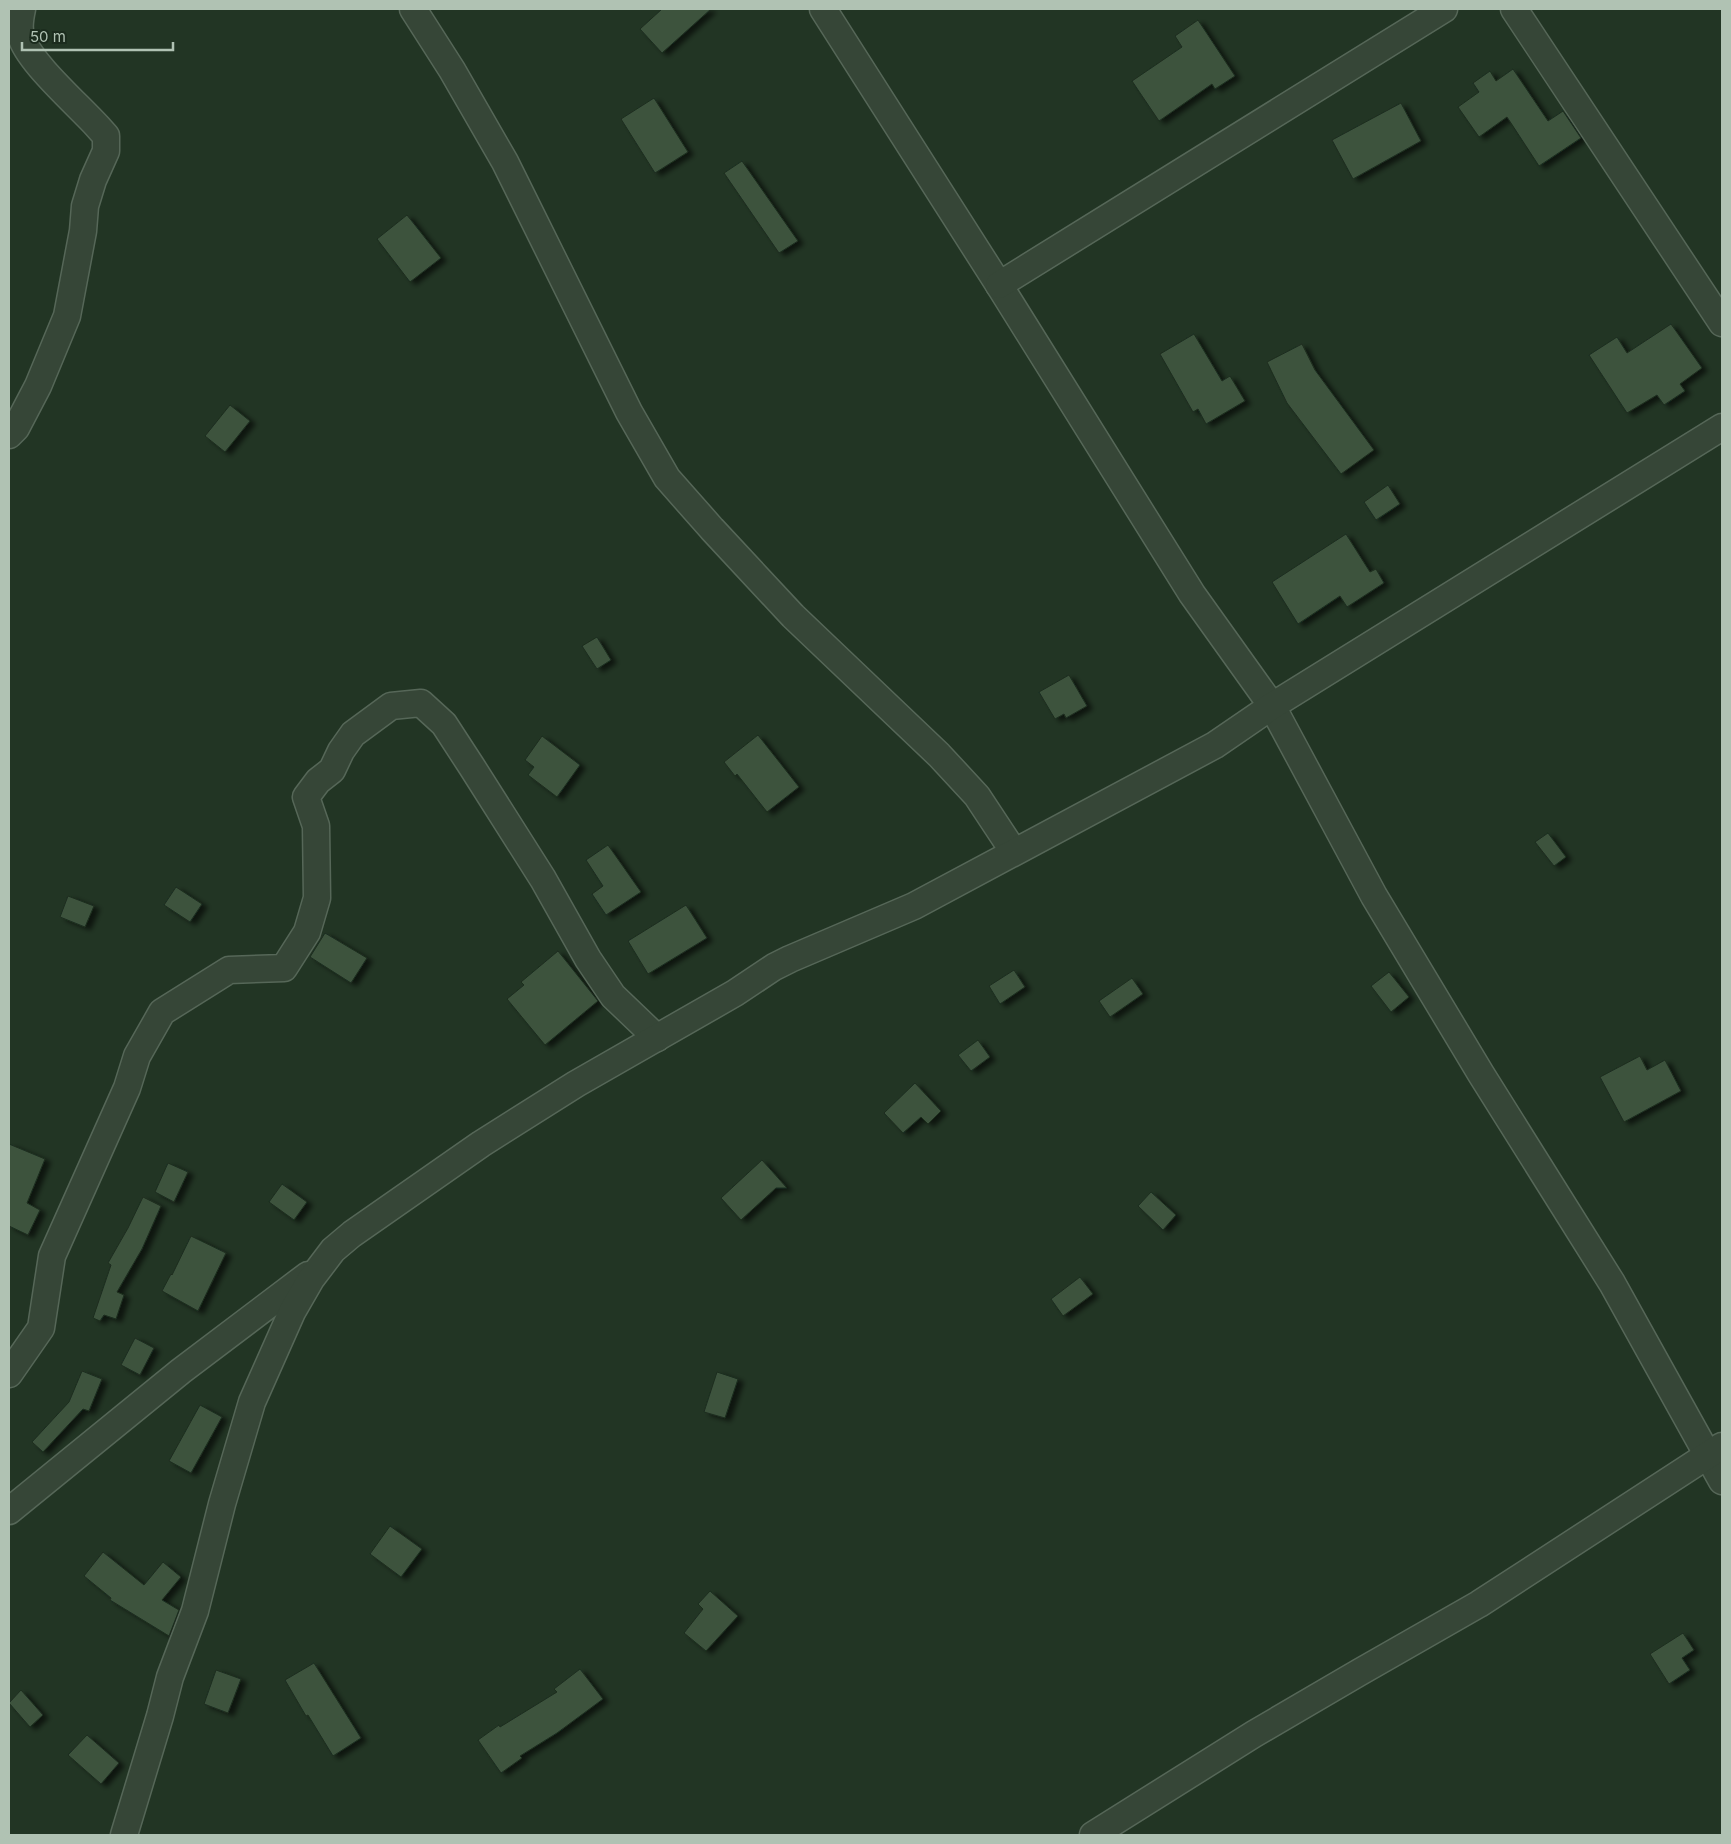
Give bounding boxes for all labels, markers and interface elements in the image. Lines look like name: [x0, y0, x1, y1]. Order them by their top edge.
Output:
scale bar: [22, 20, 174, 52]
text: 50 m: [30, 27, 66, 46]

